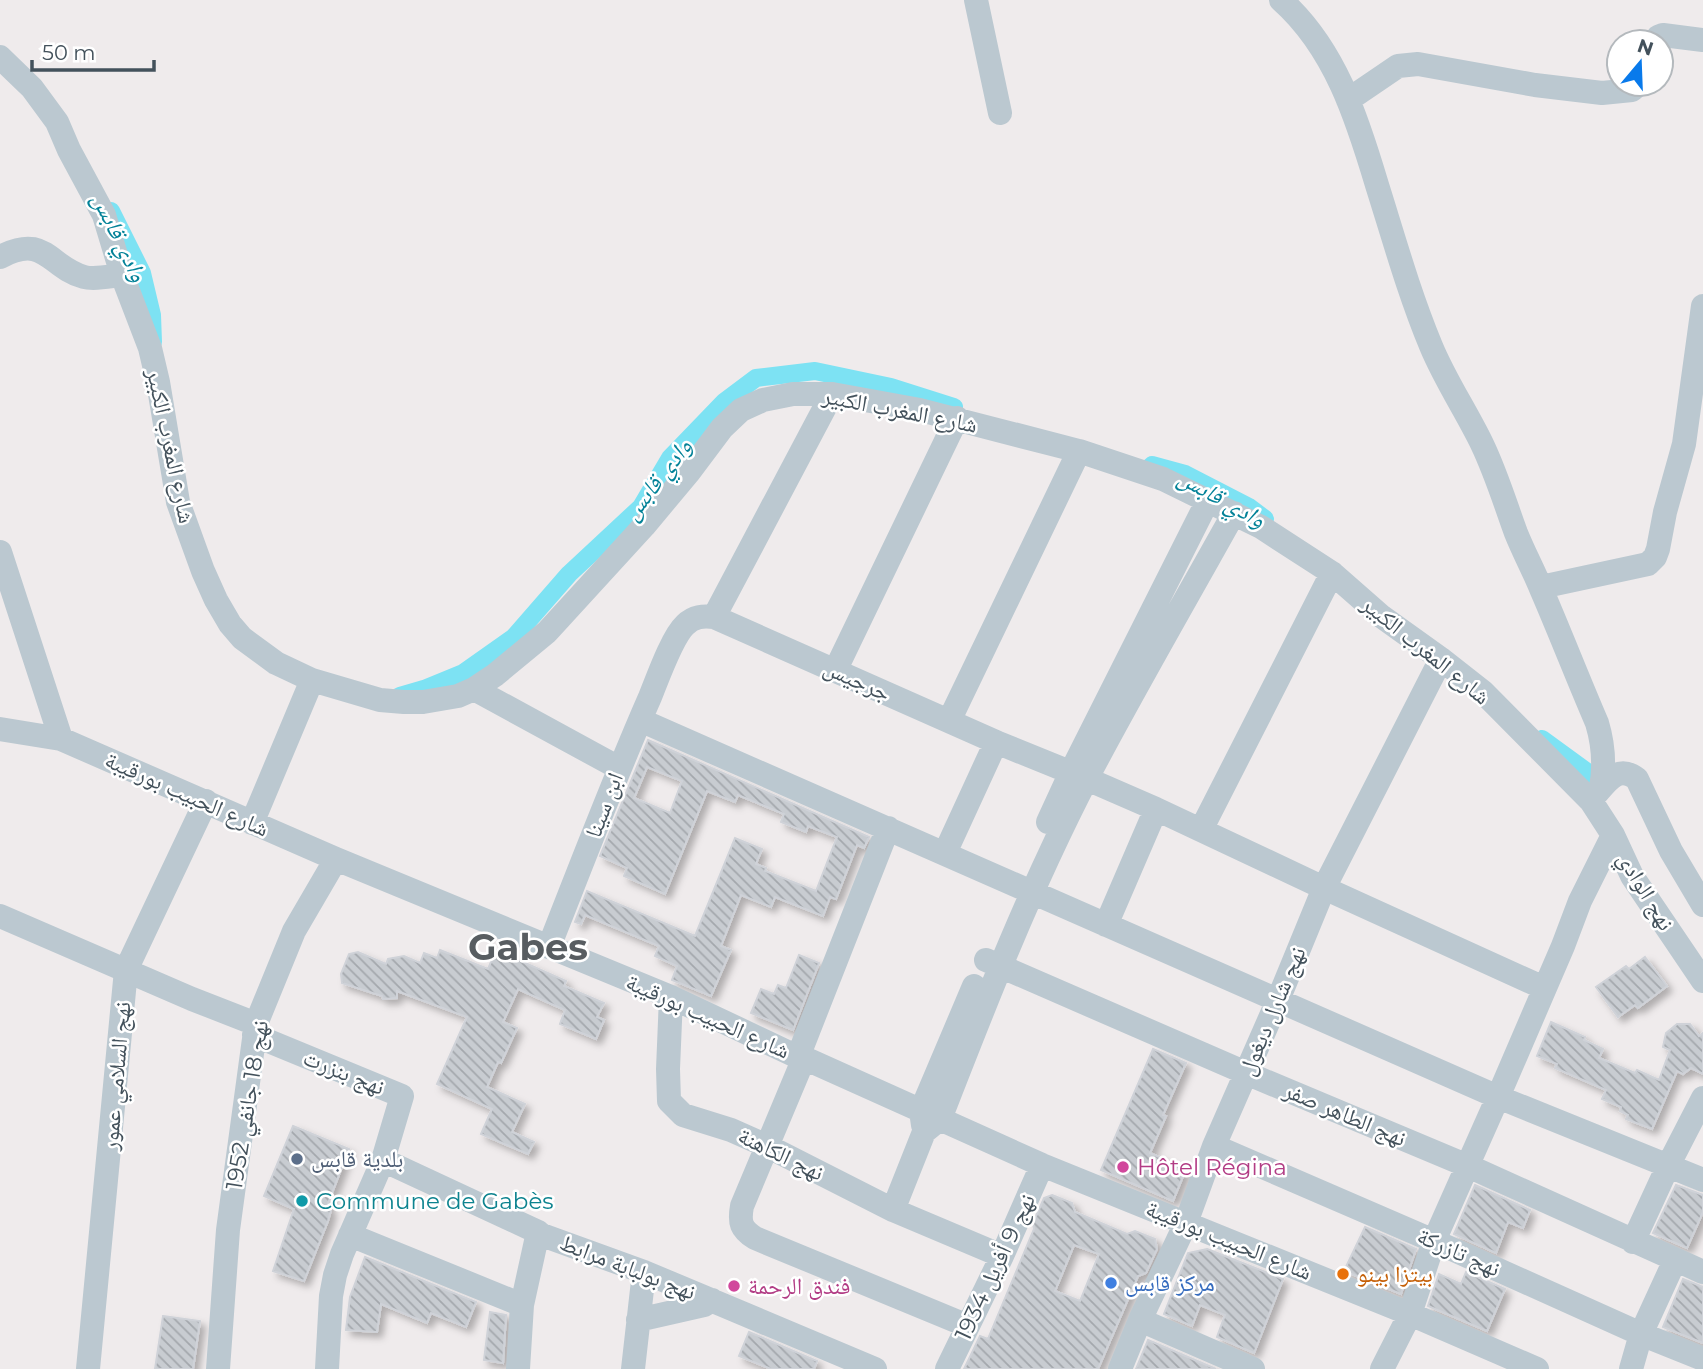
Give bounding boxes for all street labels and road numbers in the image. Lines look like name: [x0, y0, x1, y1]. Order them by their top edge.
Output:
street label: شارع المغرب الكبير: [140, 365, 201, 526]
street label: شارع المغرب الكبير: [819, 381, 980, 440]
street label: شارع المغرب الكبير: [1355, 589, 1496, 711]
street label: جرجيس: [819, 653, 895, 707]
street label: شارع الحبيب بورقيبة: [100, 745, 273, 844]
street label: ابن سينا: [579, 769, 629, 841]
street label: نهج الوادي: [1608, 847, 1680, 938]
street label: نهج شارل ديغول: [1232, 942, 1313, 1080]
street label: شارع الحبيب بورقيبة: [621, 967, 794, 1066]
street label: نهج السلامي عمور: [95, 1000, 141, 1153]
street label: نهج 18 جانفي 1952: [220, 1018, 279, 1193]
street label: نهج بنزرت: [299, 1043, 389, 1102]
street label: نهج الطاهر صفر: [1278, 1075, 1410, 1153]
street label: نهج الكاهنة: [733, 1121, 828, 1188]
street label: نهج 9 أفريل 1934: [949, 1189, 1042, 1345]
street label: شارع الحبيب بورقيبة: [1142, 1194, 1316, 1287]
street label: نهج تازركة: [1413, 1221, 1505, 1284]
street label: نهج بولبابة مرابط: [556, 1228, 700, 1307]

